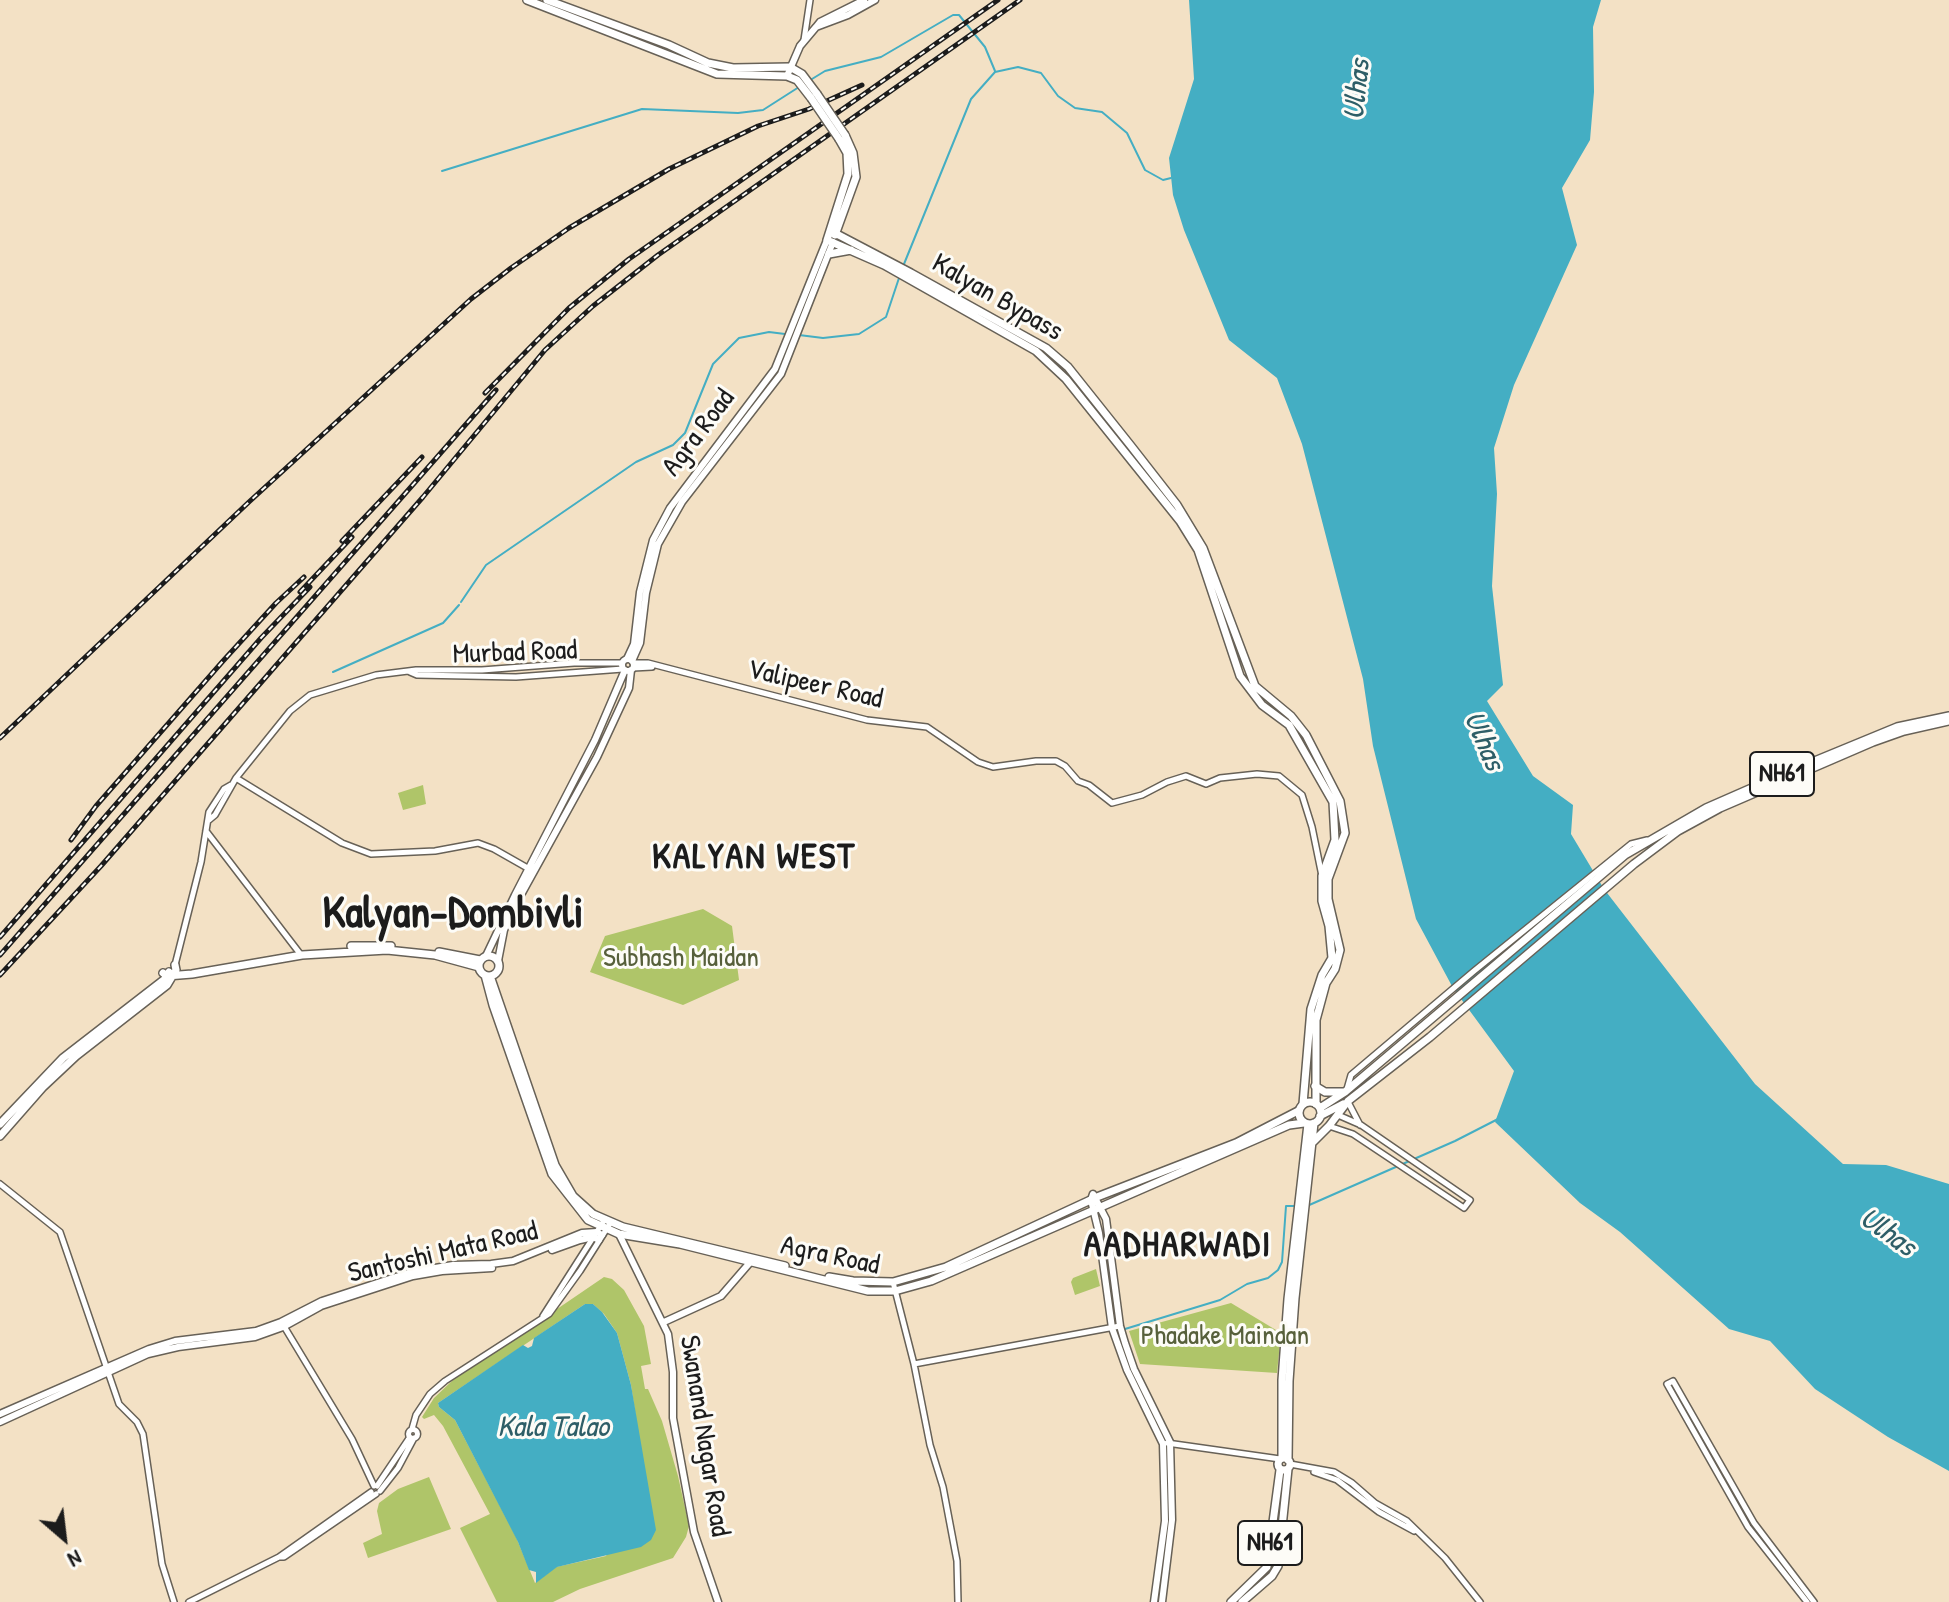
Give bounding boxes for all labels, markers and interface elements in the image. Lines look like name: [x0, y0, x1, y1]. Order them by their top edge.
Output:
water label: Ulhas: [1337, 58, 1379, 122]
street label: Kalyan Bypass: [926, 247, 1068, 349]
street label: Agra Road: [655, 383, 743, 483]
street label: Murbad Road: [452, 634, 578, 672]
street label: Valipeer Road: [744, 653, 886, 717]
water label: Ulhas: [1455, 706, 1511, 776]
road number: NH61: [1750, 752, 1814, 796]
district label: KALYAN WEST: [652, 836, 856, 880]
district label: Kalyan-Dombivli: [322, 889, 584, 941]
park label: Subhash Maidan: [603, 942, 759, 976]
water label: Ulhas: [1852, 1201, 1922, 1265]
street label: Santoshi Mata Road: [345, 1215, 541, 1291]
district label: AADHARWADI: [1084, 1224, 1272, 1268]
street label: Agra Road: [777, 1229, 883, 1283]
park label: Phadake Maindan: [1141, 1320, 1309, 1354]
street label: Swanand Nagar Road: [672, 1333, 736, 1539]
water label: Kala Talao: [497, 1410, 609, 1446]
north arrow: [24, 1498, 104, 1578]
road number: NH61: [1238, 1521, 1302, 1565]
text: N: [63, 1543, 87, 1575]

